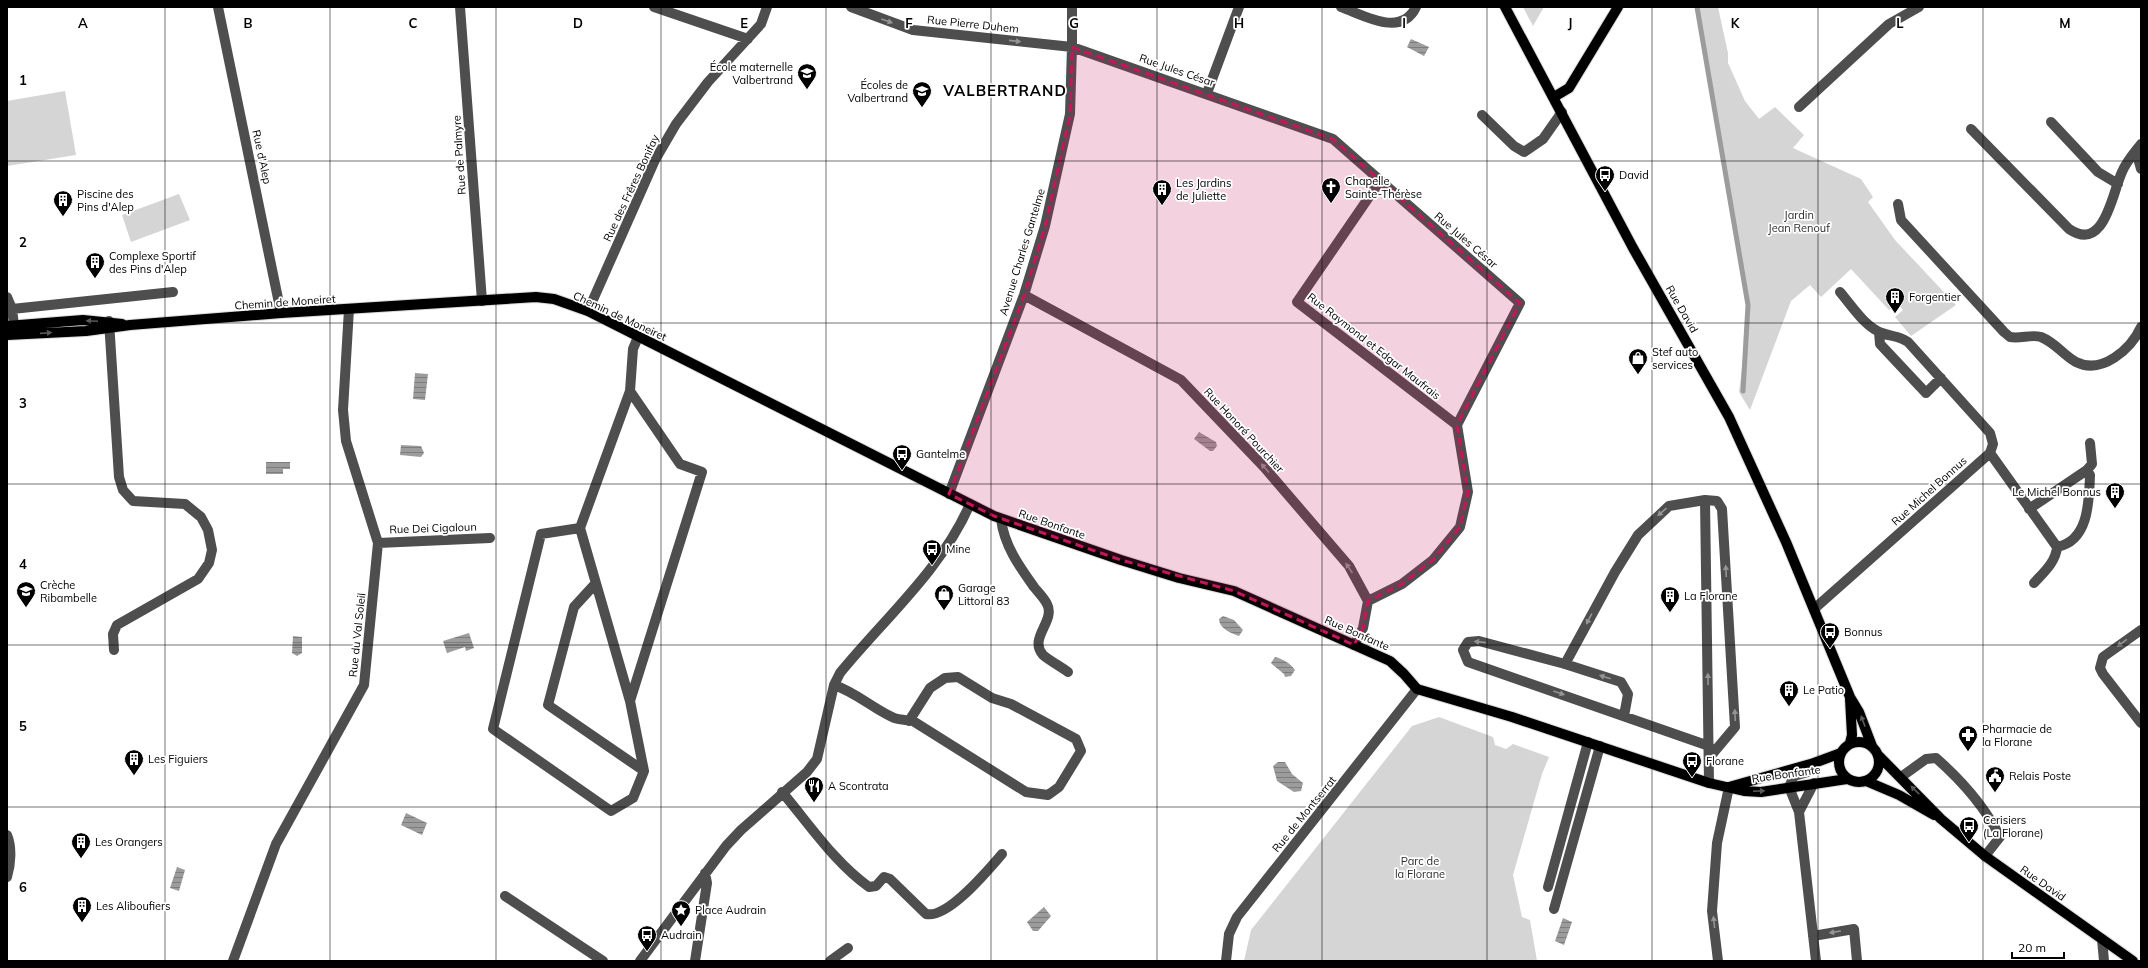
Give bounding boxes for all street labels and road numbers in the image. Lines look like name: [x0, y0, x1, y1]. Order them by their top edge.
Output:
street label: Rue Pierre Duhem: [927, 12, 1019, 36]
street label: Rue Jules César: [1137, 51, 1217, 89]
street label: Rue de Palmyre: [449, 115, 469, 195]
street label: Rue d'Alep: [249, 129, 275, 186]
street label: Rue des Frêres Bonifay: [600, 132, 662, 244]
street label: Avenue Charles Gantelme: [996, 187, 1048, 317]
street label: Rue Jules César: [1432, 209, 1500, 271]
street label: Rue David: [1663, 283, 1701, 335]
street label: Chemin de Moneiret: [571, 288, 669, 344]
street label: Rue Raymond et Edgar Maufrais: [1305, 290, 1443, 402]
street label: Chemin de Moneiret: [234, 291, 336, 313]
street label: Rue Honoré Pourchier: [1201, 385, 1287, 475]
street label: Rue Michel Bonnus: [1888, 453, 1970, 529]
street label: Rue Bonfante: [1017, 506, 1087, 542]
street label: Rue Dei Cigaloun: [389, 519, 477, 537]
street label: Rue du Val Soleil: [346, 592, 368, 678]
street label: Rue Bonfante: [1322, 612, 1392, 654]
street label: Rue Bonfante: [1751, 762, 1821, 786]
street label: Rue de Montserrat: [1269, 773, 1339, 855]
street label: Rue David: [2017, 862, 2069, 904]

